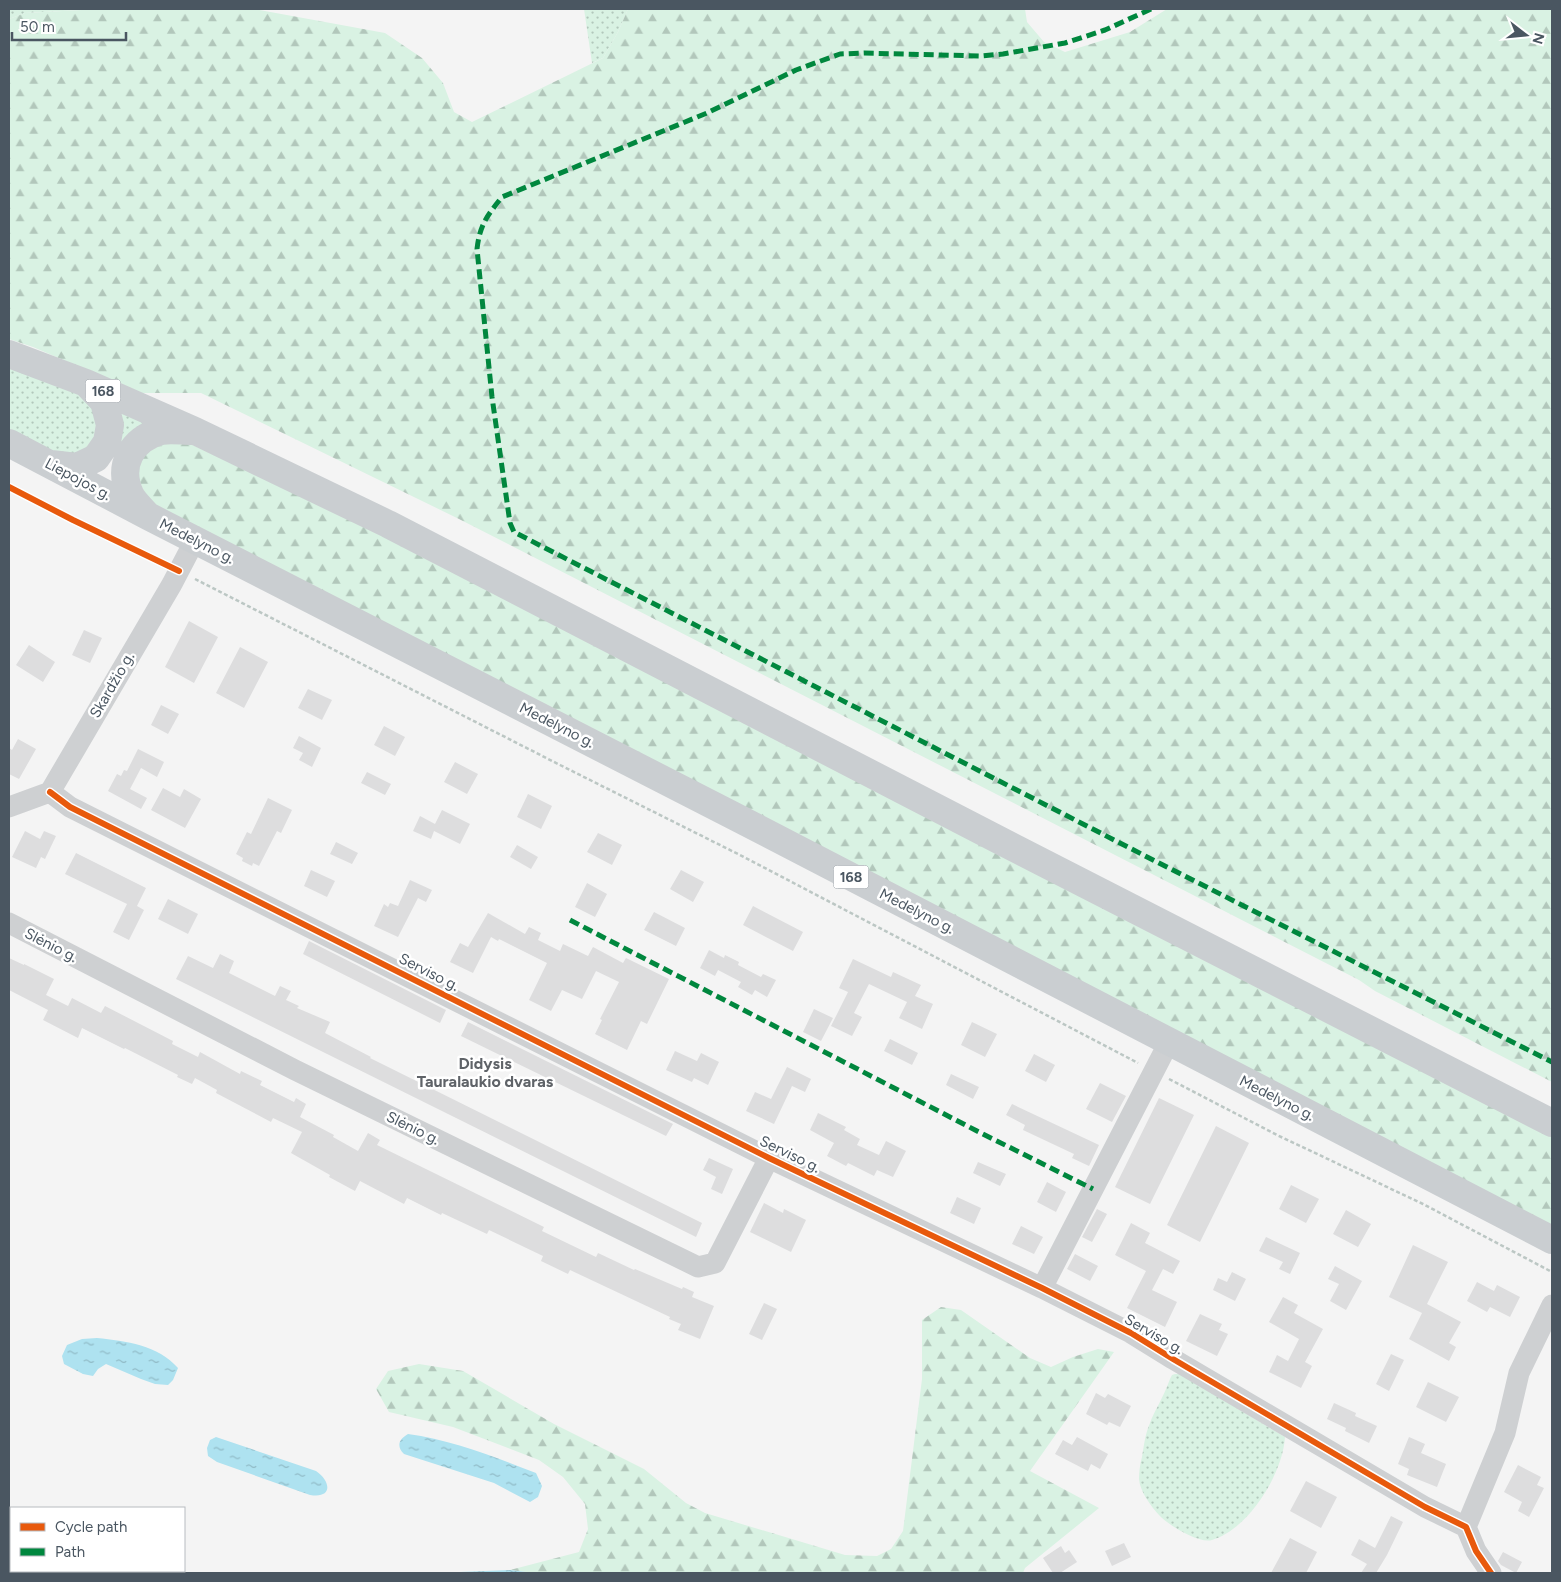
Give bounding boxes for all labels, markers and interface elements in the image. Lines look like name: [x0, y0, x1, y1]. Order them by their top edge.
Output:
scale bar: [12, 10, 126, 42]
north arrow: [1501, 10, 1551, 60]
text: 50 m: [20, 18, 55, 36]
text: N: [1528, 31, 1548, 46]
road number: 168: [86, 380, 120, 402]
street label: Liepojos g.: [42, 454, 114, 504]
street label: Medelyno g.: [156, 514, 238, 568]
street label: Skardžio g.: [86, 649, 138, 721]
street label: Medelyno g.: [516, 698, 598, 752]
road number: 168: [834, 866, 868, 889]
street label: Medelyno g.: [876, 884, 958, 938]
street label: Slėnio g.: [22, 924, 80, 966]
street label: Serviso g.: [396, 949, 462, 995]
district label: Didysis Tauralaukio dvaras: [417, 1054, 554, 1091]
street label: Medelyno g.: [1236, 1071, 1318, 1125]
street label: Slėnio g.: [383, 1107, 443, 1149]
street label: Serviso g.: [757, 1132, 823, 1176]
street label: Serviso g.: [1121, 1310, 1187, 1358]
legend: [10, 1507, 185, 1572]
text: Cycle path: [55, 1518, 127, 1536]
text: Path: [55, 1543, 85, 1561]

